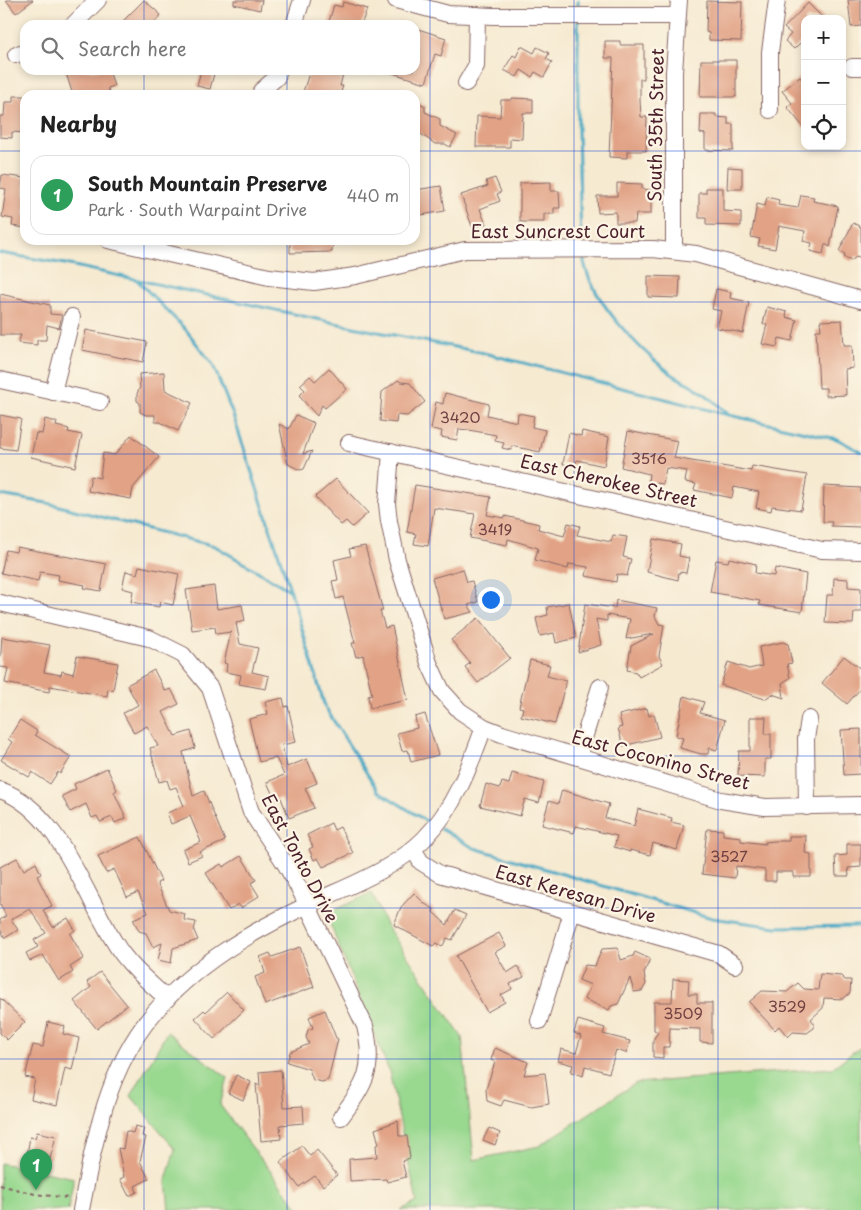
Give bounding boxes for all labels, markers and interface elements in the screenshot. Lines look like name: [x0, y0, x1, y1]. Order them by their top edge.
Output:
map controls: [801, 15, 846, 150]
button: +: [801, 15, 846, 60]
search box: [20, 20, 420, 75]
icon: search: [38, 34, 66, 62]
text: Search here: [78, 34, 187, 62]
street label: South 35th Street: [640, 48, 670, 202]
button: −: [801, 60, 846, 105]
button: locate: [801, 105, 846, 150]
text: Nearby: [40, 107, 117, 139]
text: South Mountain Preserve: [88, 169, 327, 197]
text: 1: [53, 183, 61, 207]
text: 440 m: [347, 183, 399, 207]
text: Park · South Warpaint Drive: [88, 197, 307, 221]
street label: East Suncrest Court: [471, 217, 645, 244]
house number: 3420: [440, 405, 481, 428]
street label: East Cherokee Street: [518, 446, 700, 514]
house number: 3516: [631, 446, 667, 469]
house number: 3419: [478, 517, 512, 540]
your location: [478, 587, 504, 613]
street label: East Coconino Street: [569, 722, 753, 796]
street label: East Tonto Drive: [256, 789, 346, 927]
house number: 3527: [710, 844, 748, 867]
street label: East Keresan Drive: [493, 857, 659, 929]
house number: 3529: [768, 994, 806, 1017]
house number: 3509: [663, 1001, 703, 1024]
pin: 1: [20, 1149, 52, 1190]

